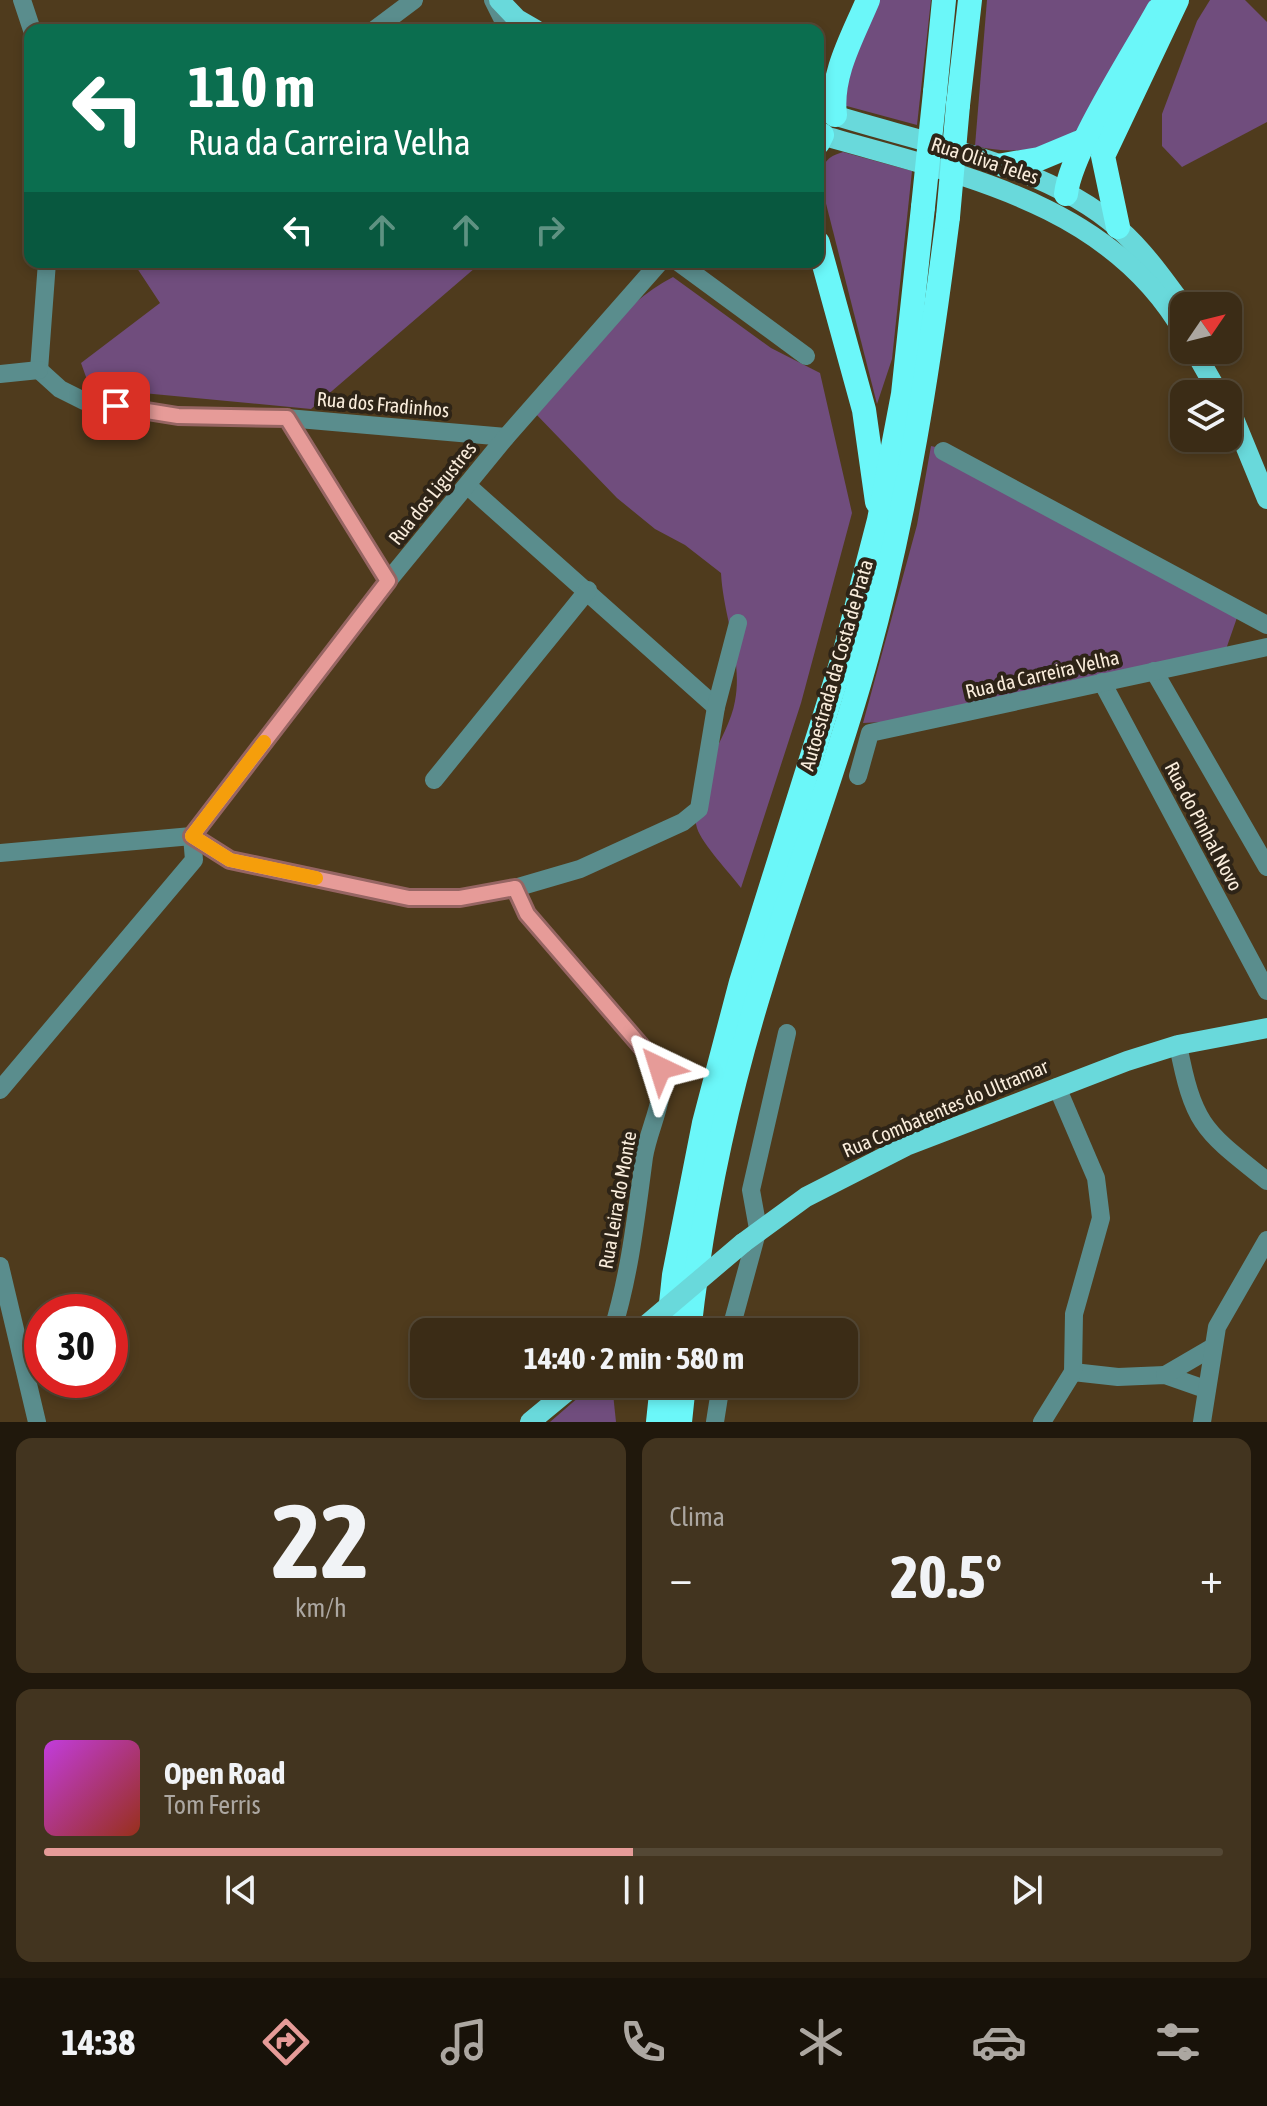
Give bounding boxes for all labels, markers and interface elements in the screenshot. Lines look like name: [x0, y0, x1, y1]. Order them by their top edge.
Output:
text: 110 m: [188, 55, 315, 119]
icon: left: [56, 56, 160, 160]
text: Rua da Carreira Velha: [188, 121, 471, 163]
street label: Rua Oliva Teles: [929, 132, 1041, 188]
icon: left: [276, 208, 320, 252]
icon: ahead: [360, 208, 404, 252]
icon: ahead: [444, 208, 488, 252]
icon: right: [528, 208, 572, 252]
north arrow: [1170, 292, 1242, 364]
map controls: [1170, 292, 1242, 452]
pin: [82, 372, 150, 440]
button: layers: [1170, 380, 1242, 452]
icon: arrive: [94, 384, 138, 428]
street label: Rua dos Fradinhos: [316, 387, 450, 421]
street label: Rua dos Ligustres: [383, 437, 481, 549]
street label: Autoestrada da Costa de Prata: [795, 557, 877, 773]
street label: Rua da Carreira Velha: [963, 645, 1121, 703]
street label: Rua do Pinhal Novo: [1160, 758, 1248, 894]
position arrow: [618, 1026, 702, 1110]
street label: Rua Combatentes do Ultramar: [839, 1054, 1052, 1162]
street label: Rua Leira do Monte: [594, 1129, 640, 1271]
speed limit sign: 30: [24, 1294, 128, 1398]
text: 14:40 · 2 min · 580 m: [524, 1341, 744, 1375]
text: 22: [272, 1481, 370, 1600]
text: Clima: [670, 1502, 725, 1532]
text: 20.5°: [890, 1542, 1002, 1611]
text: −: [670, 1552, 692, 1602]
text: +: [1200, 1552, 1223, 1602]
text: km/h: [295, 1593, 347, 1623]
text: Open Road: [164, 1756, 285, 1790]
text: Tom Ferris: [164, 1790, 261, 1820]
icon: previous: [219, 1868, 263, 1912]
icon: pause: [612, 1868, 656, 1912]
icon: next: [1005, 1868, 1049, 1912]
icon: directions: [258, 2014, 314, 2070]
icon: music: [436, 2014, 492, 2070]
icon: phone: [615, 2014, 671, 2070]
icon: climate: [793, 2014, 849, 2070]
icon: car: [971, 2014, 1027, 2070]
icon: filters: [1150, 2014, 1206, 2070]
text: 14:38: [61, 2021, 135, 2063]

